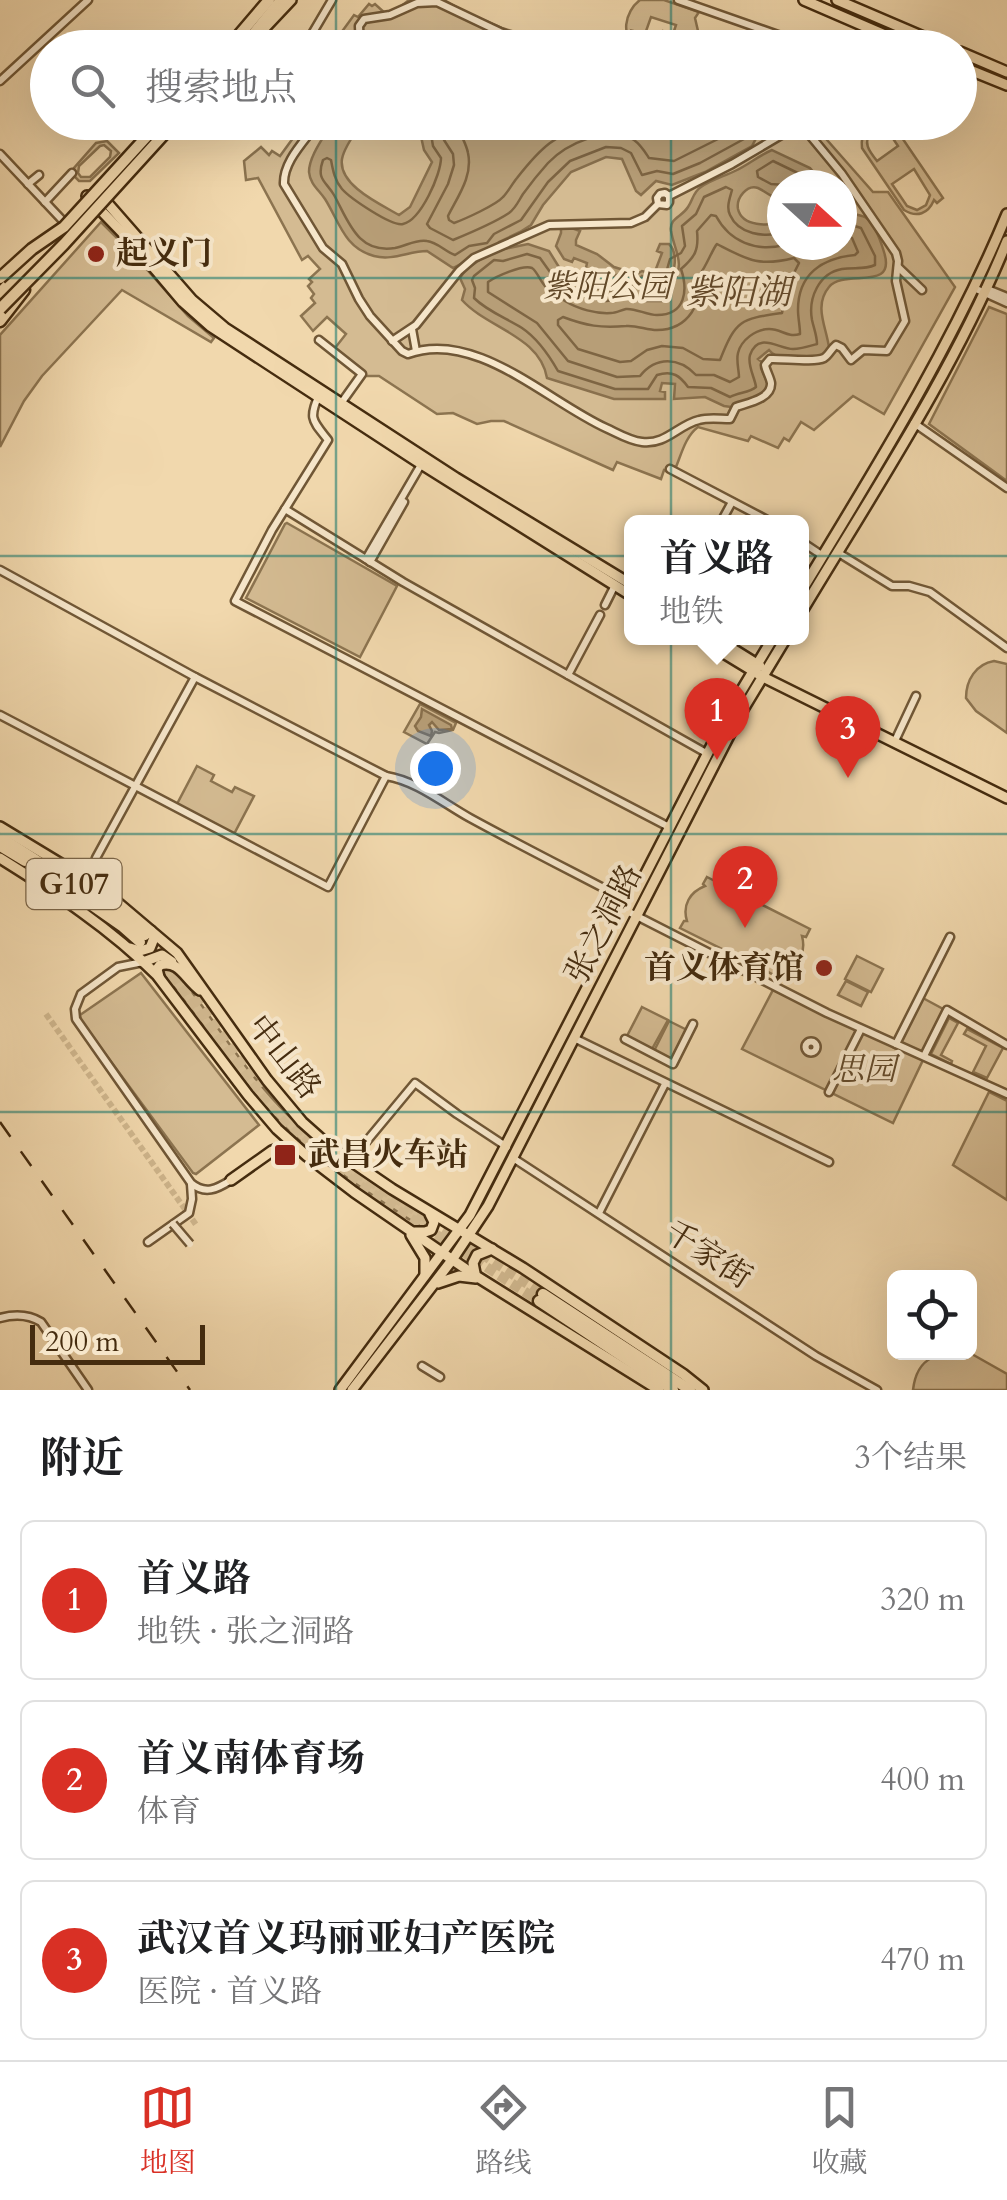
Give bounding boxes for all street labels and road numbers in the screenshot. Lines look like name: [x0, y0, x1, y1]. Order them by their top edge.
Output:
street label: 张之洞路: [555, 857, 653, 991]
road number: G107: [27, 859, 122, 909]
street label: 中山路: [237, 1006, 331, 1108]
street label: 千家街: [656, 1210, 760, 1300]

